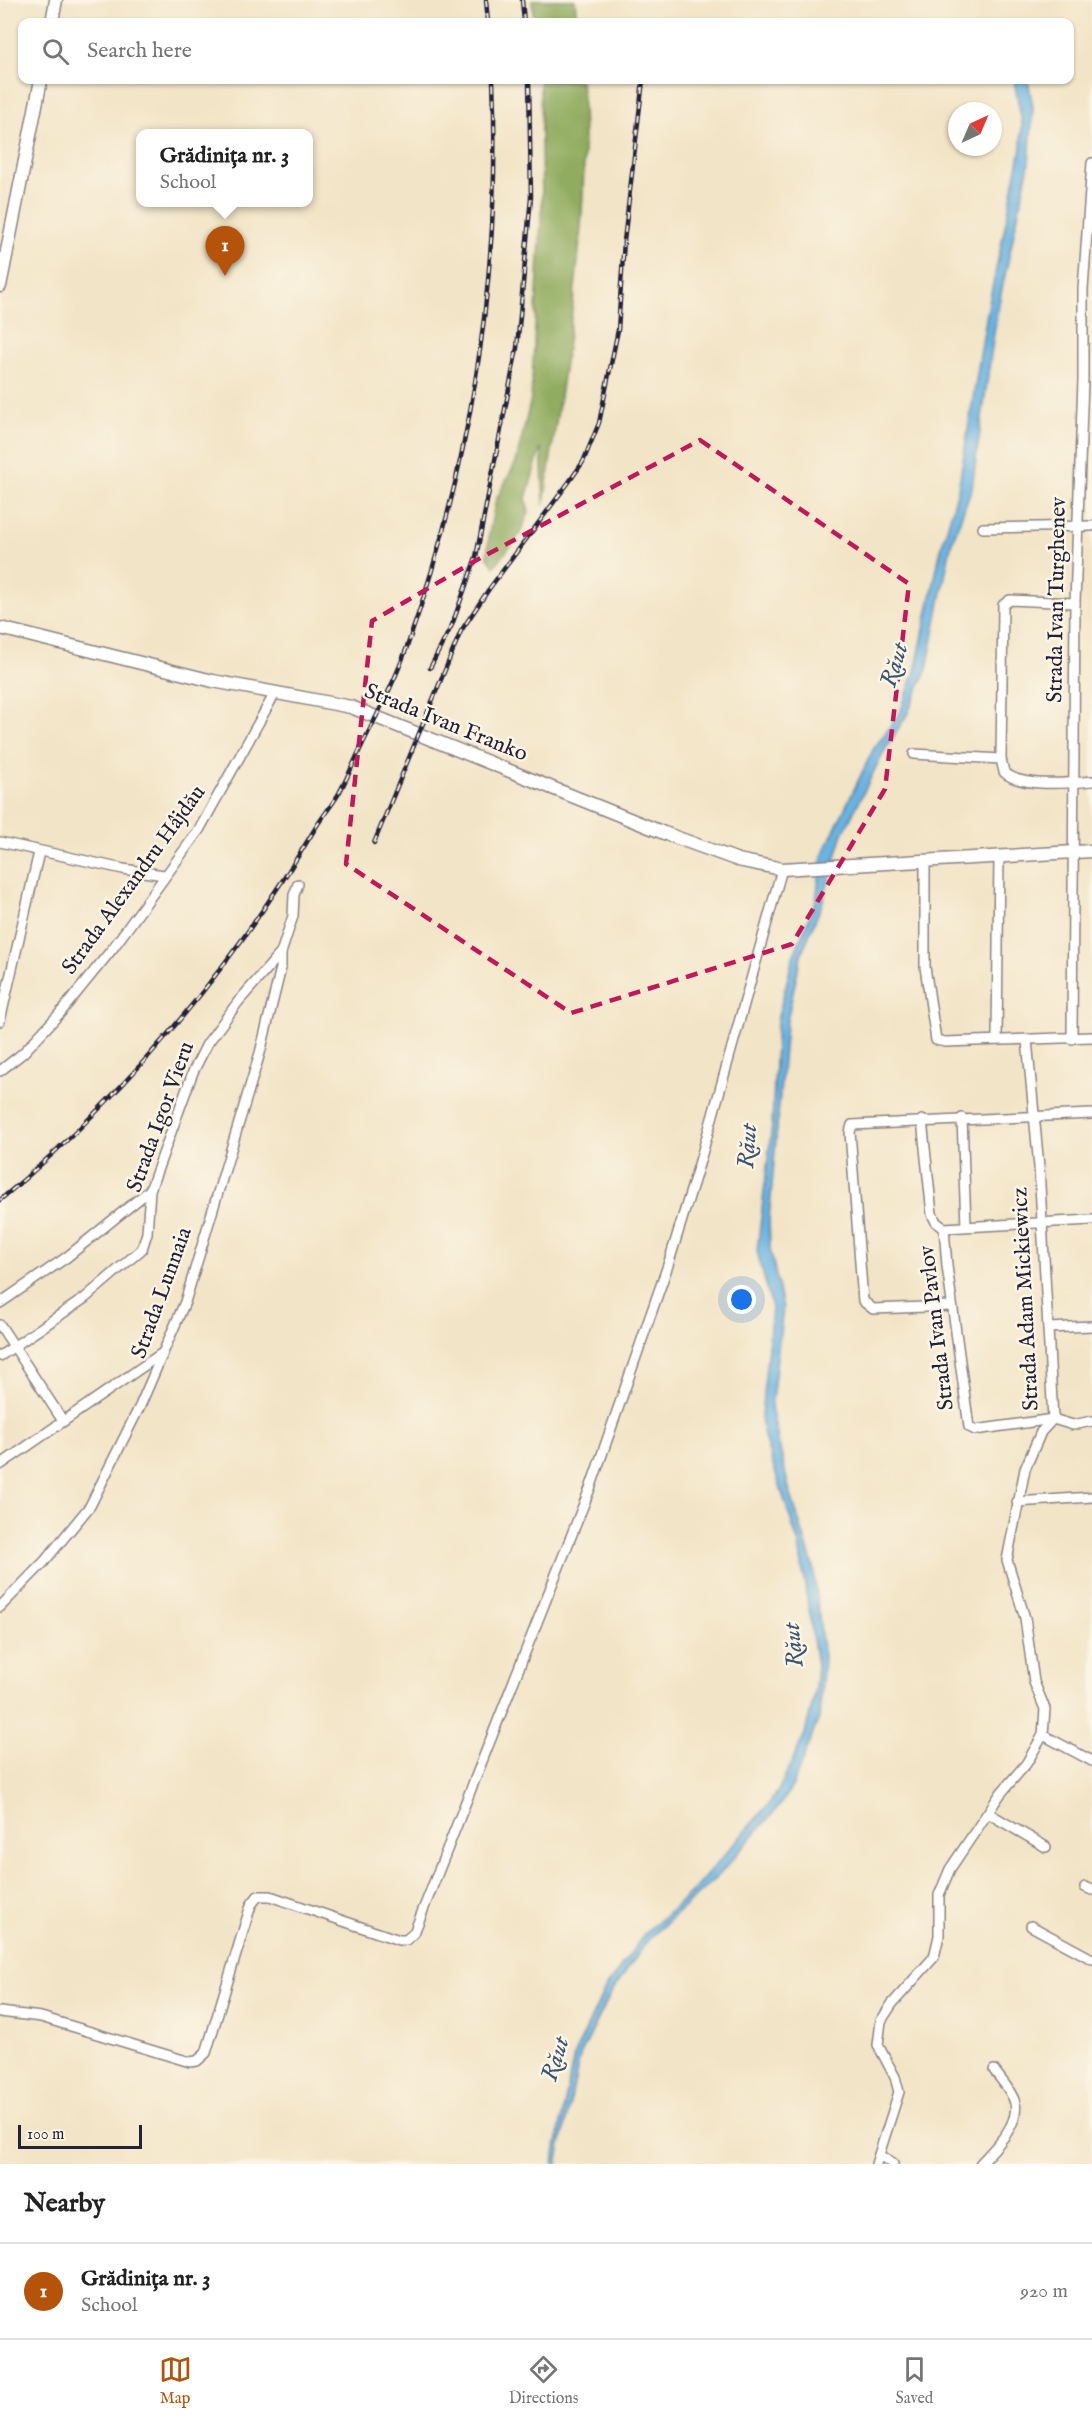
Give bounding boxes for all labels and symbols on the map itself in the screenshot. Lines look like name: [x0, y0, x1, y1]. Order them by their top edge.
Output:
north arrow: [948, 102, 1002, 156]
pin: 1: [206, 226, 244, 276]
street label: Strada Ivan Turghenev: [1041, 497, 1073, 703]
water label: Răut: [874, 638, 917, 691]
street label: Strada Ivan Franko: [360, 678, 532, 769]
street label: Strada Alexandru Hâjdău: [56, 780, 212, 980]
street label: Strada Igor Vieru: [121, 1038, 201, 1196]
water label: Răut: [731, 1121, 765, 1170]
street label: Strada Adam Mickiewicz: [1006, 1187, 1046, 1411]
street label: Strada Lunnaia: [125, 1223, 199, 1363]
street label: Strada Ivan Pavlov: [913, 1244, 961, 1412]
your location: [727, 1285, 756, 1314]
water label: Răut: [776, 1620, 812, 1669]
water label: Răut: [535, 2032, 578, 2085]
scale bar: [18, 2122, 142, 2150]

